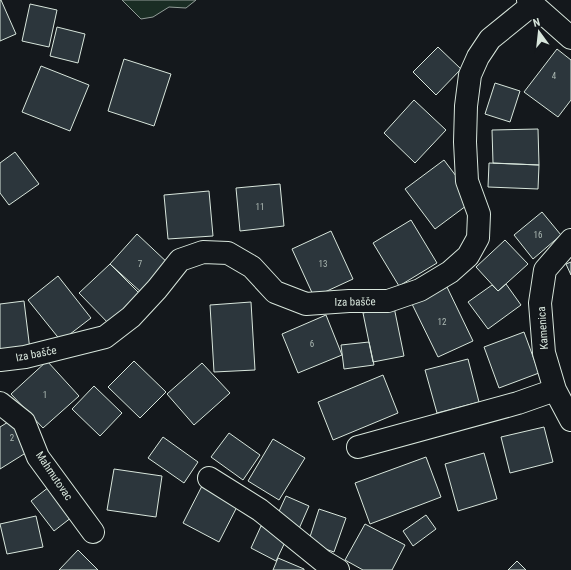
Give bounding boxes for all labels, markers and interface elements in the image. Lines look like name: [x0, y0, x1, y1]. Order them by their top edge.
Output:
north arrow: [519, 12, 559, 52]
text: N: [532, 16, 542, 30]
house number: 4: [552, 71, 557, 81]
house number: 11: [256, 202, 264, 212]
house number: 16: [534, 230, 542, 240]
house number: 7: [138, 259, 143, 269]
house number: 13: [319, 259, 327, 269]
street label: Iza bašče: [334, 295, 376, 309]
street label: Kamenica: [535, 306, 551, 350]
house number: 12: [438, 317, 447, 327]
house number: 6: [310, 339, 314, 349]
street label: Iza bašče: [14, 344, 58, 364]
house number: 1: [43, 390, 47, 400]
house number: 2: [10, 433, 15, 443]
street label: Mahmutovac: [33, 449, 75, 503]

